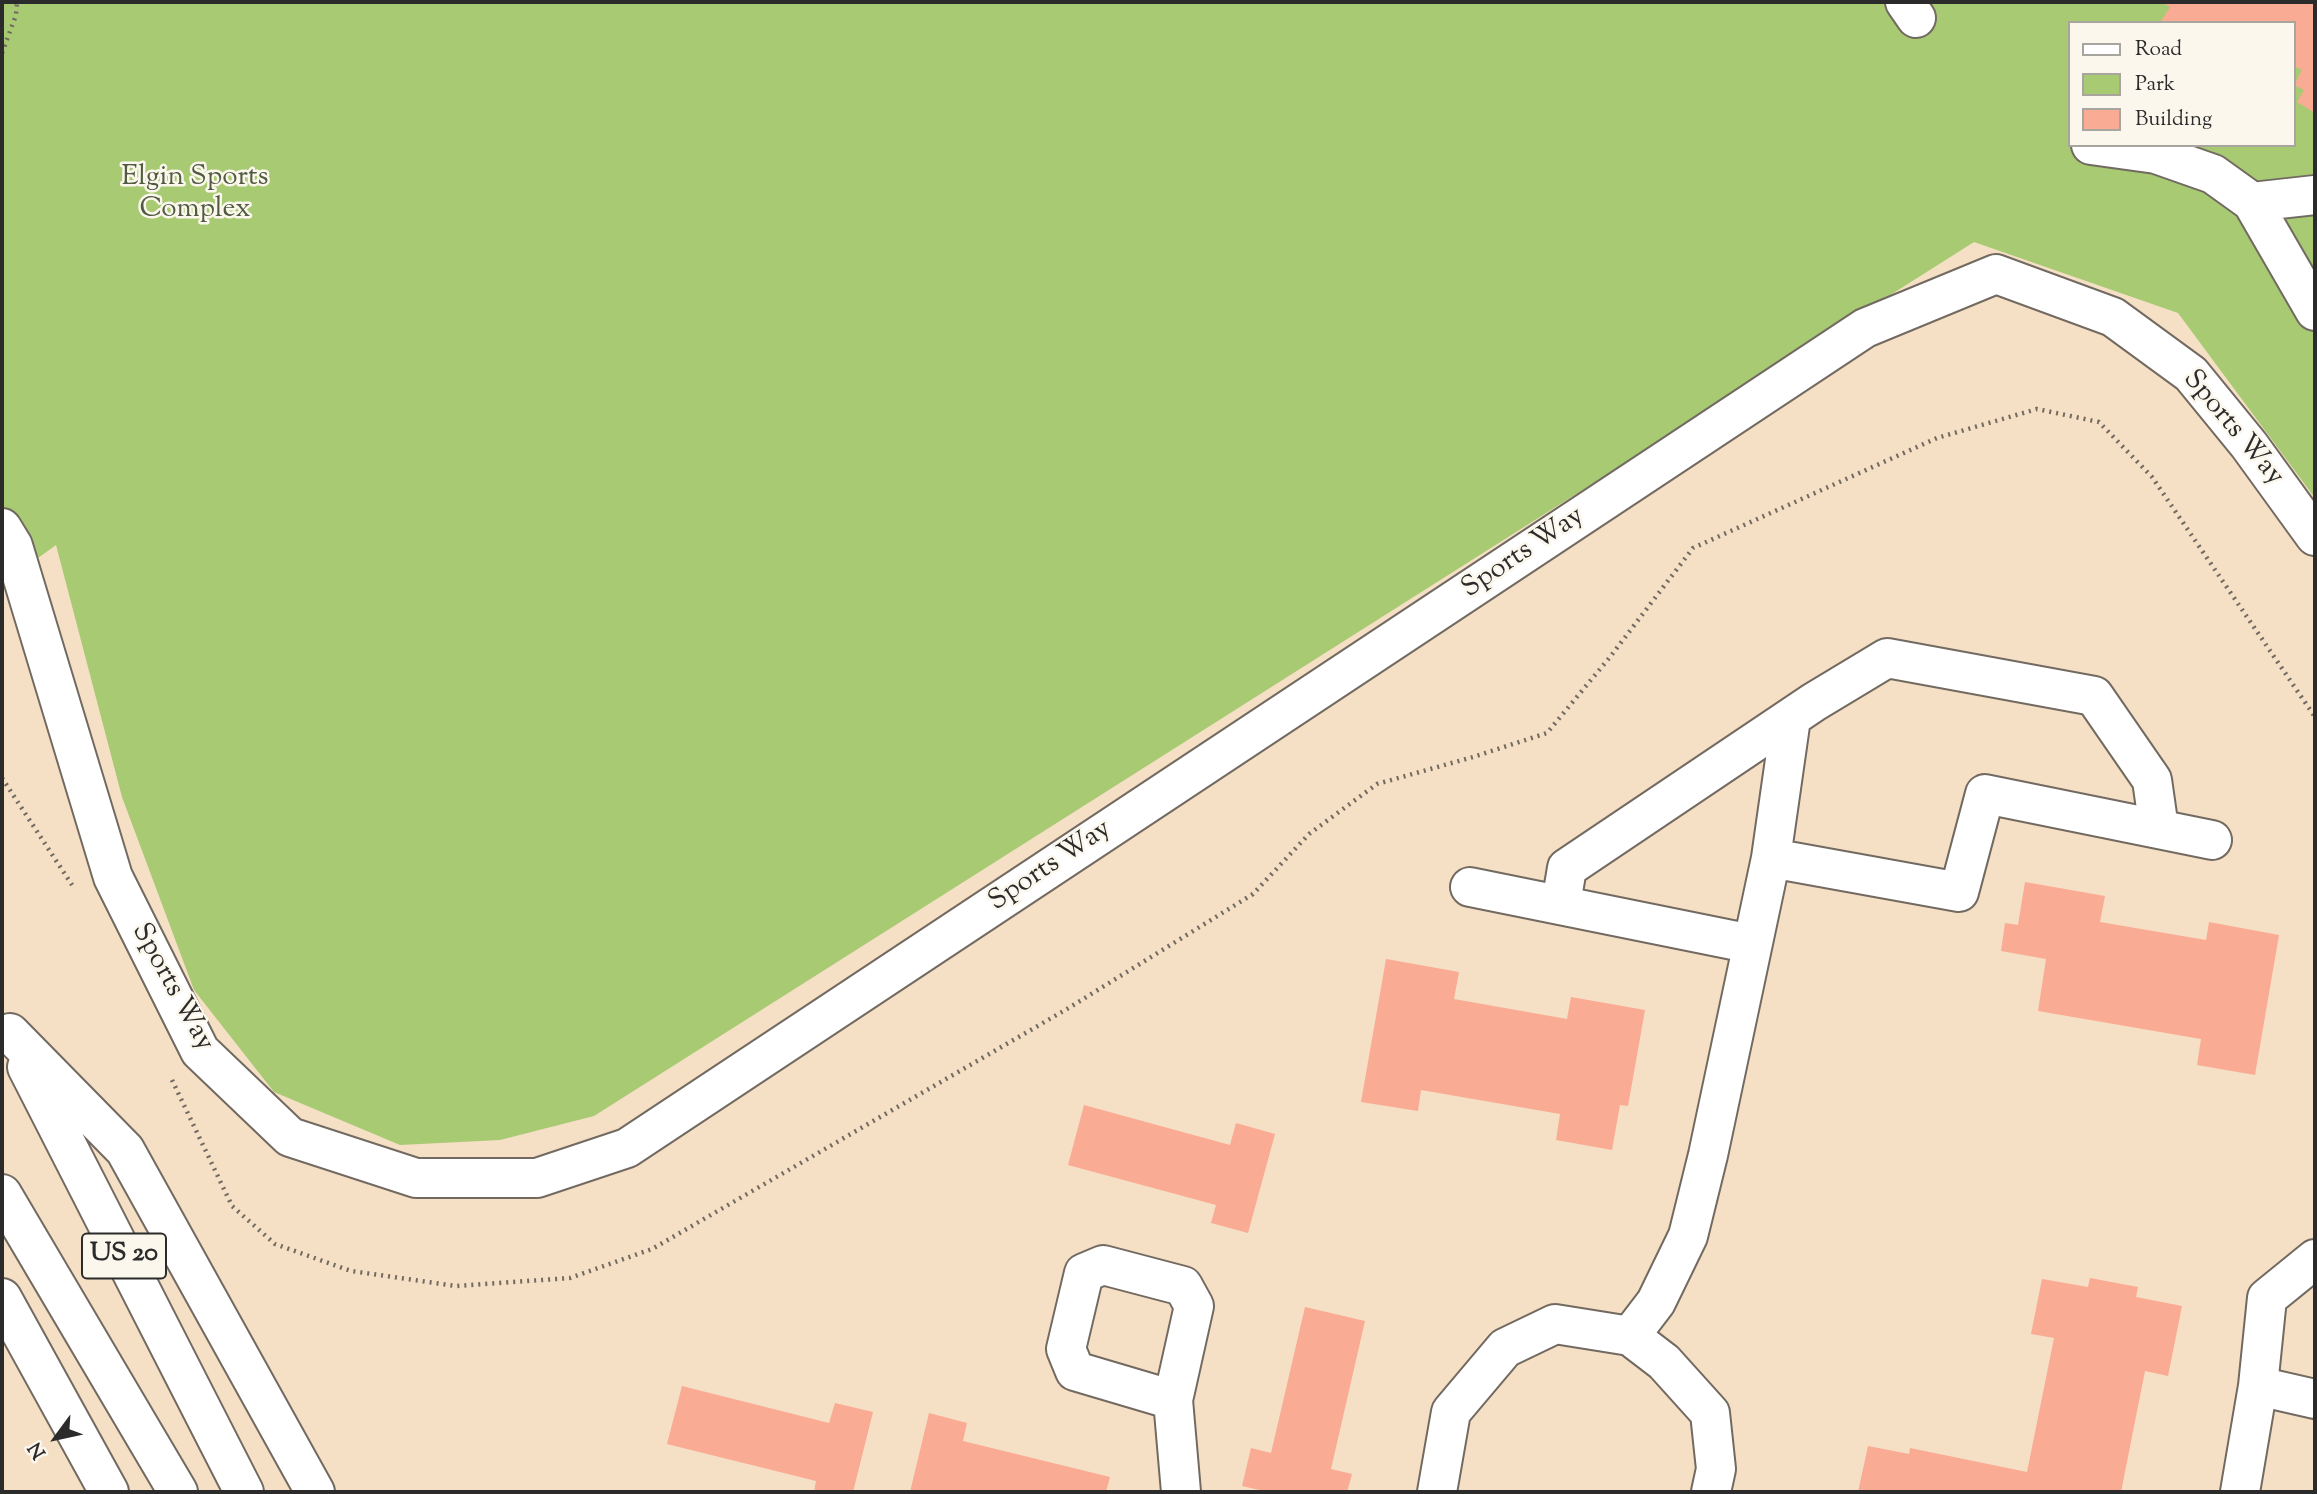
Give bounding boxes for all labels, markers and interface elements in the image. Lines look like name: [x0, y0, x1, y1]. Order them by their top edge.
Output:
legend: [2068, 21, 2296, 147]
text: Road: [2135, 35, 2182, 65]
text: Park: [2135, 70, 2175, 100]
text: Building: [2135, 105, 2212, 135]
park label: Elgin Sports Complex: [121, 162, 269, 228]
street label: Sports Way: [2174, 364, 2290, 494]
street label: Sports Way: [1456, 501, 1592, 607]
street label: Sports Way: [983, 814, 1119, 920]
street label: Sports Way: [122, 918, 220, 1058]
road number: US 20: [82, 1233, 166, 1278]
north arrow: [21, 1403, 91, 1473]
text: N: [23, 1436, 53, 1463]

